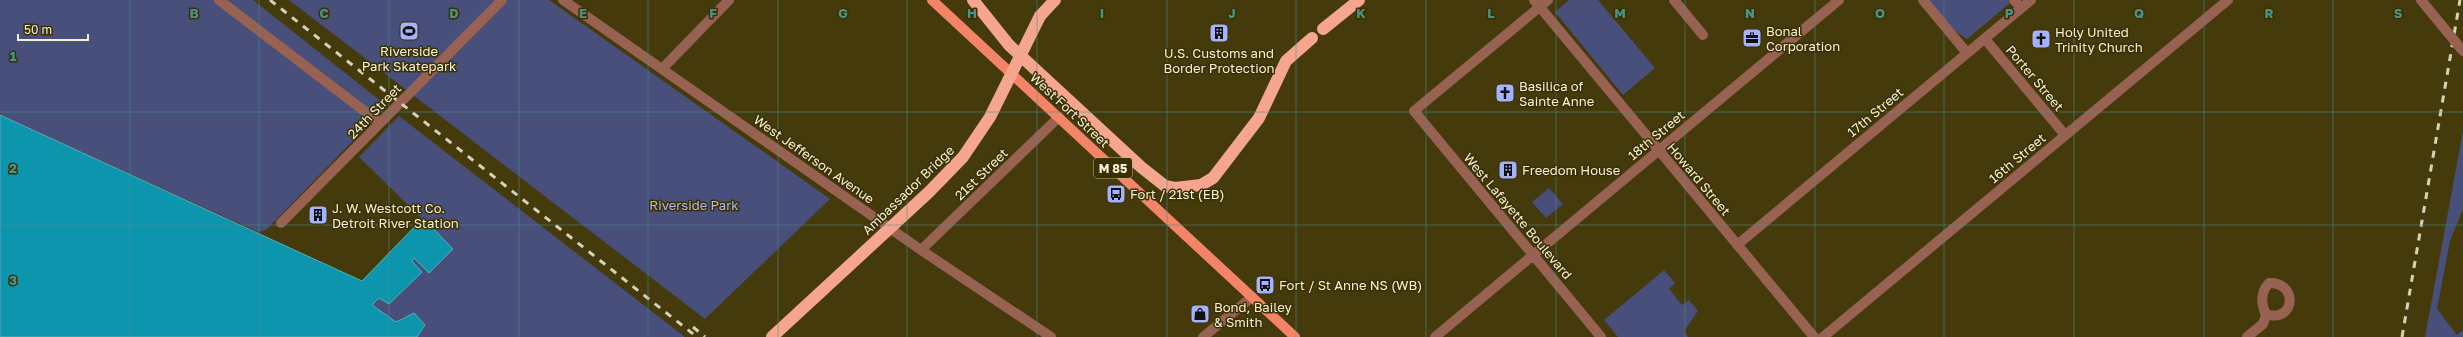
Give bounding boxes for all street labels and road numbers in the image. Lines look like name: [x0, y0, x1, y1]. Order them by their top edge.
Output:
street label: Porter Street: [2003, 42, 2067, 114]
street label: West Fort Street: [1027, 69, 1113, 151]
street label: 24th Street: [344, 80, 404, 142]
street label: 17th Street: [1844, 84, 1906, 140]
street label: 18th Street: [1624, 107, 1688, 163]
street label: West Jefferson Avenue: [751, 111, 877, 207]
street label: 16th Street: [1985, 130, 2049, 186]
street label: Howard Street: [1664, 139, 1734, 219]
street label: Ambassador Bridge: [859, 142, 957, 238]
street label: 21st Street: [951, 145, 1011, 203]
street label: West Lafayette Boulevard: [1461, 150, 1575, 282]
road number: M 85: [1094, 158, 1132, 178]

